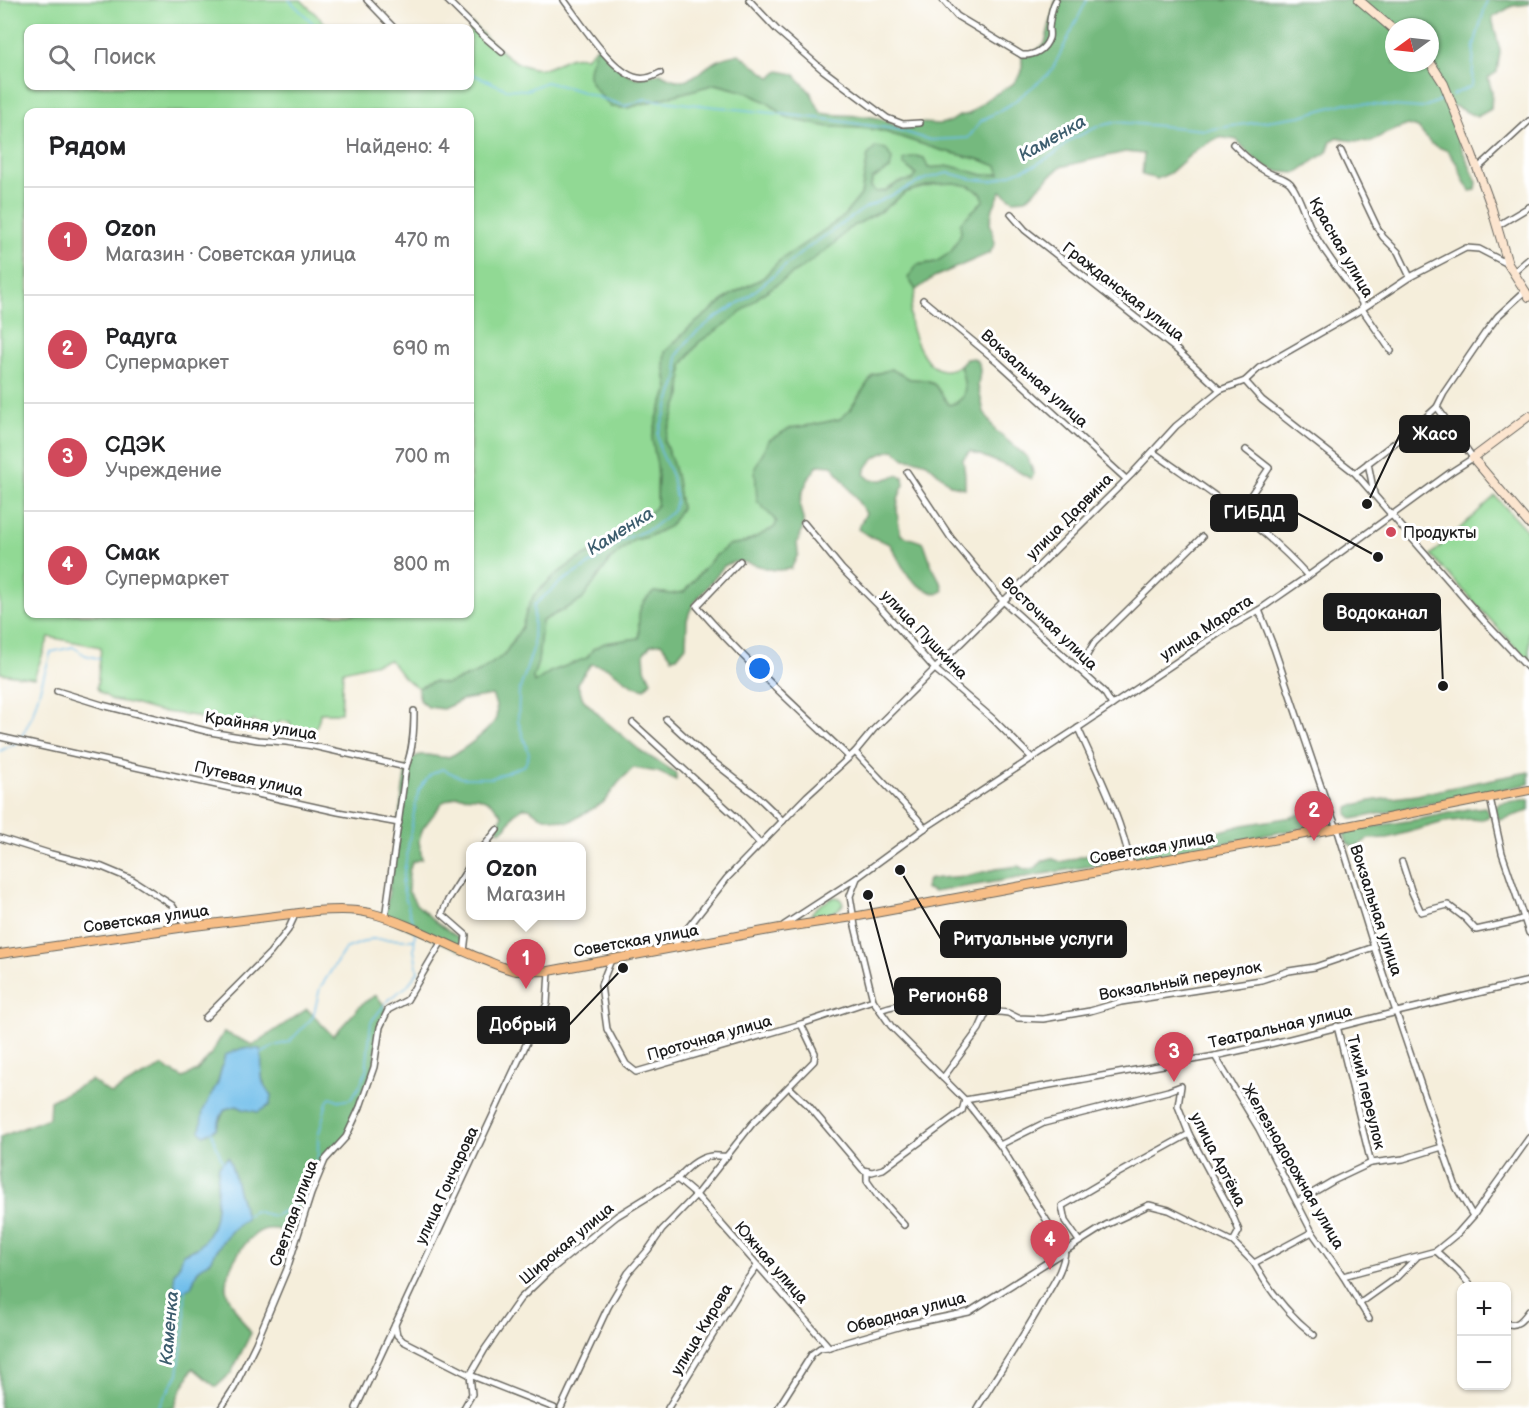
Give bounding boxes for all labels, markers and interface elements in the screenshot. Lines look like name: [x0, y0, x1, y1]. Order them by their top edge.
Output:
north arrow: [1385, 18, 1439, 72]
search box: [24, 24, 474, 90]
icon: search: [45, 41, 78, 74]
text: Поиск: [93, 44, 156, 71]
water label: Каменка: [1015, 111, 1090, 166]
text: Рядом: [48, 132, 126, 163]
text: Найдено: 4: [345, 135, 450, 159]
street label: Красная улица: [1304, 194, 1377, 302]
text: Ozon: [105, 216, 156, 243]
text: 1: [63, 229, 72, 253]
text: 470 m: [394, 229, 450, 253]
street label: Гражданская улица: [1058, 239, 1188, 346]
text: Магазин · Советская улица: [105, 243, 356, 267]
text: Радуга: [105, 324, 177, 351]
street label: Вокзальная улица: [977, 326, 1092, 432]
text: 2: [62, 337, 73, 361]
text: 690 m: [393, 337, 450, 361]
text: Супермаркет: [105, 351, 229, 375]
callout: Жасо: [1400, 416, 1469, 452]
text: Жасо: [1412, 424, 1458, 445]
text: СДЭК: [105, 432, 165, 459]
text: 3: [62, 445, 73, 469]
text: 700 m: [395, 445, 450, 469]
text: Учреждение: [105, 459, 222, 483]
street label: улица Дарвина: [1023, 470, 1118, 564]
callout: ГИБДД: [1211, 495, 1297, 531]
water label: Каменка: [583, 503, 657, 560]
text: ГИБДД: [1223, 503, 1285, 524]
place label: Продукты: [1403, 524, 1476, 543]
marker: Продукты: [1384, 525, 1398, 539]
text: Смак: [105, 540, 160, 567]
text: 4: [62, 553, 73, 577]
text: 800 m: [393, 553, 450, 577]
text: Супермаркет: [105, 567, 229, 591]
street label: Восточная улица: [997, 573, 1101, 675]
street label: улица Пушкина: [877, 587, 972, 684]
street label: улица Марата: [1157, 591, 1257, 665]
callout: Водоканал: [1324, 594, 1440, 630]
text: Водоканал: [1336, 603, 1428, 624]
your location: [745, 654, 774, 683]
street label: Крайняя улица: [203, 708, 319, 745]
street label: Путевая улица: [192, 758, 305, 801]
pin: 2: [1294, 792, 1334, 841]
street label: Советская улица: [1088, 828, 1217, 869]
popup: [466, 842, 586, 920]
street label: Вокзальная улица: [1345, 842, 1406, 979]
text: Ozon: [486, 856, 537, 883]
text: Магазин: [486, 883, 566, 907]
street label: Советская улица: [82, 901, 211, 938]
street label: Советская улица: [572, 921, 701, 962]
callout: Ритуальные услуги: [941, 921, 1126, 957]
text: Ритуальные услуги: [953, 929, 1113, 950]
pin: 1: [506, 940, 546, 989]
street label: Вокзальный переулок: [1098, 958, 1263, 1005]
callout: Регион68: [895, 978, 1000, 1014]
text: Регион68: [908, 986, 989, 1007]
street label: Театральная улица: [1207, 1002, 1354, 1053]
callout: Добрый: [478, 1007, 569, 1043]
street label: Проточная улица: [645, 1011, 774, 1065]
text: Добрый: [489, 1015, 557, 1036]
pin: 3: [1154, 1032, 1194, 1082]
street label: Тихий переулок: [1342, 1033, 1389, 1152]
street label: Железнодорожная улица: [1237, 1081, 1348, 1253]
street label: улица Артёма: [1186, 1110, 1250, 1210]
street label: улица Гончарова: [412, 1123, 483, 1248]
street label: Светлая улица: [266, 1157, 323, 1269]
street label: Широкая улица: [516, 1199, 618, 1289]
street label: Южная улица: [730, 1218, 812, 1308]
pin: 4: [1030, 1220, 1070, 1270]
street label: улица Кирова: [668, 1280, 737, 1379]
map controls: [1457, 1282, 1511, 1390]
button: +: [1457, 1282, 1511, 1336]
street label: Обводная улица: [845, 1288, 968, 1338]
water label: Каменка: [156, 1290, 183, 1366]
button: −: [1457, 1336, 1511, 1390]

